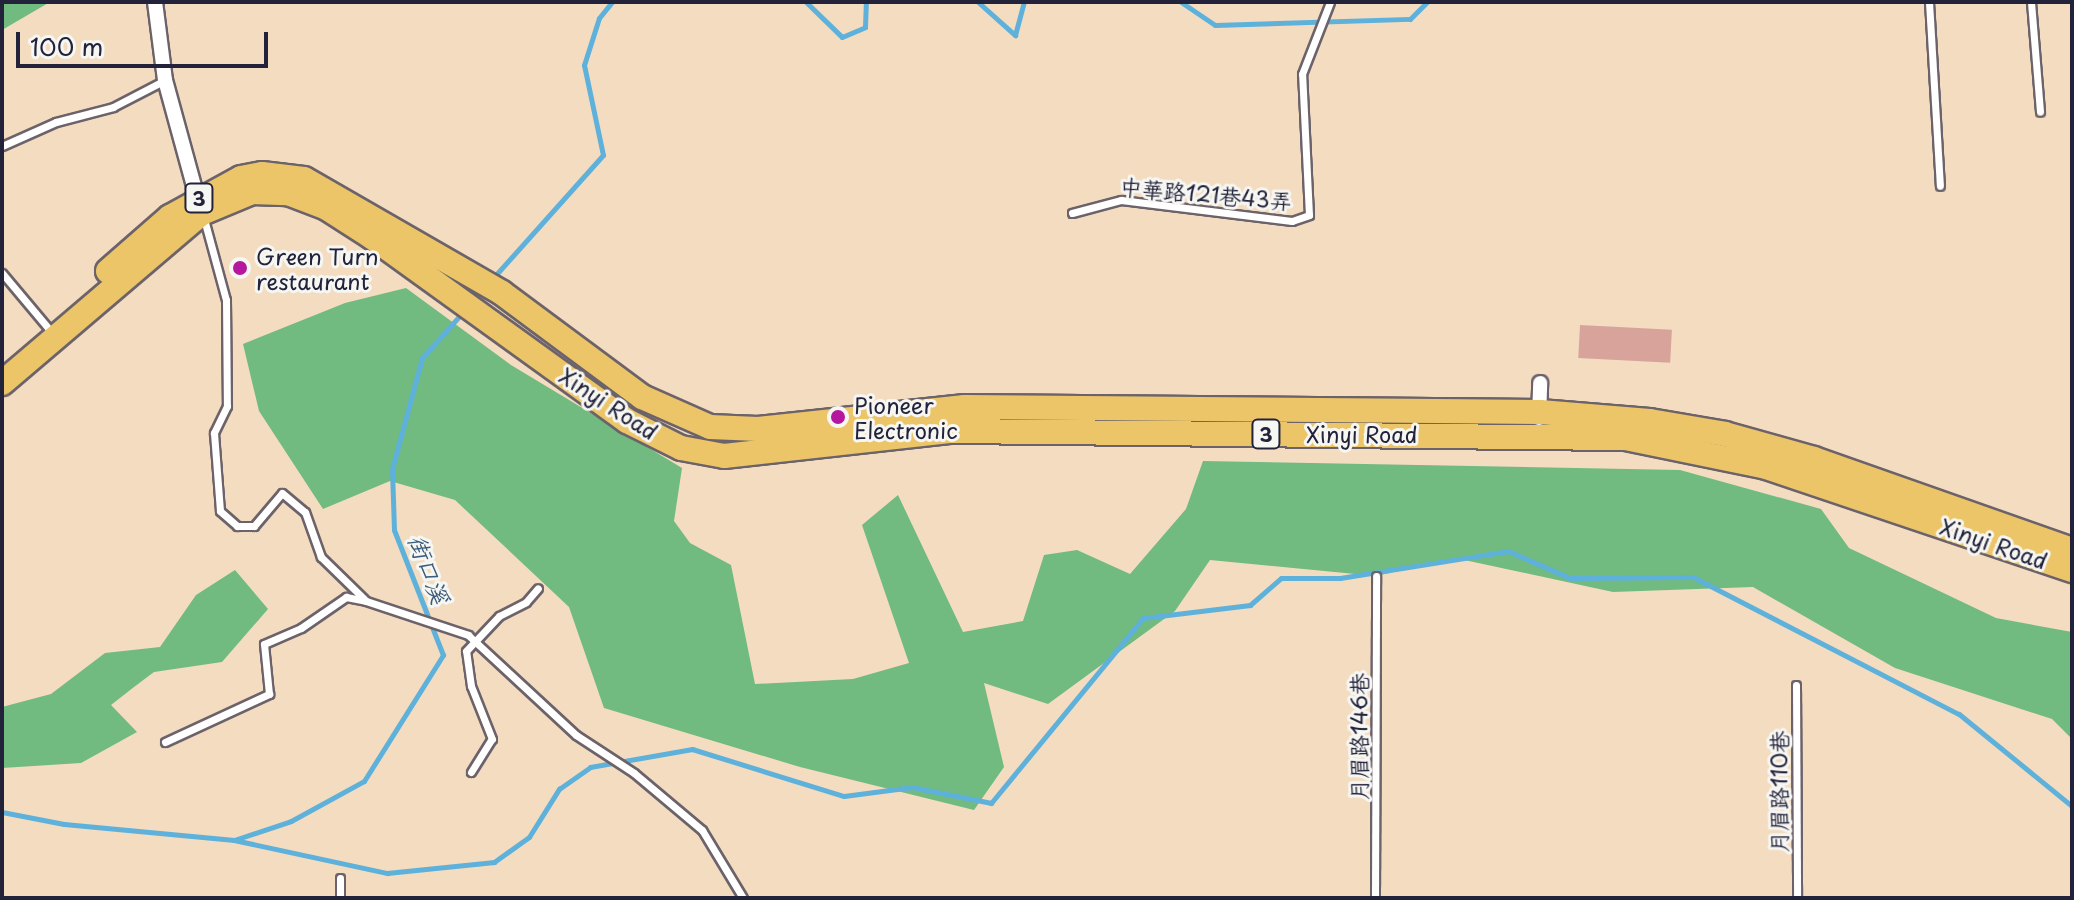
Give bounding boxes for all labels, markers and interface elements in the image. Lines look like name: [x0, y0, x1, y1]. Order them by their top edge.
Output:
scale bar: [20, 16, 272, 66]
text: 100 m: [30, 28, 103, 64]
street label: 中華路121巷43弄: [1119, 172, 1293, 214]
road number: 3: [183, 182, 215, 214]
place label: Green Turn restaurant: [256, 242, 381, 294]
marker: Green Turn restaurant: [231, 259, 249, 277]
street label: Xinyi Road: [555, 361, 663, 445]
place label: Pioneer Electronic: [854, 391, 958, 442]
marker: Pioneer Electronic: [829, 408, 847, 426]
road number: 3: [1250, 418, 1282, 450]
street label: Xinyi Road: [1306, 421, 1418, 447]
street label: Xinyi Road: [1937, 512, 2051, 574]
water label: 街口溪: [403, 530, 455, 608]
street label: 月眉路146巷: [1345, 673, 1371, 801]
street label: 月眉路110巷: [1765, 731, 1791, 853]

